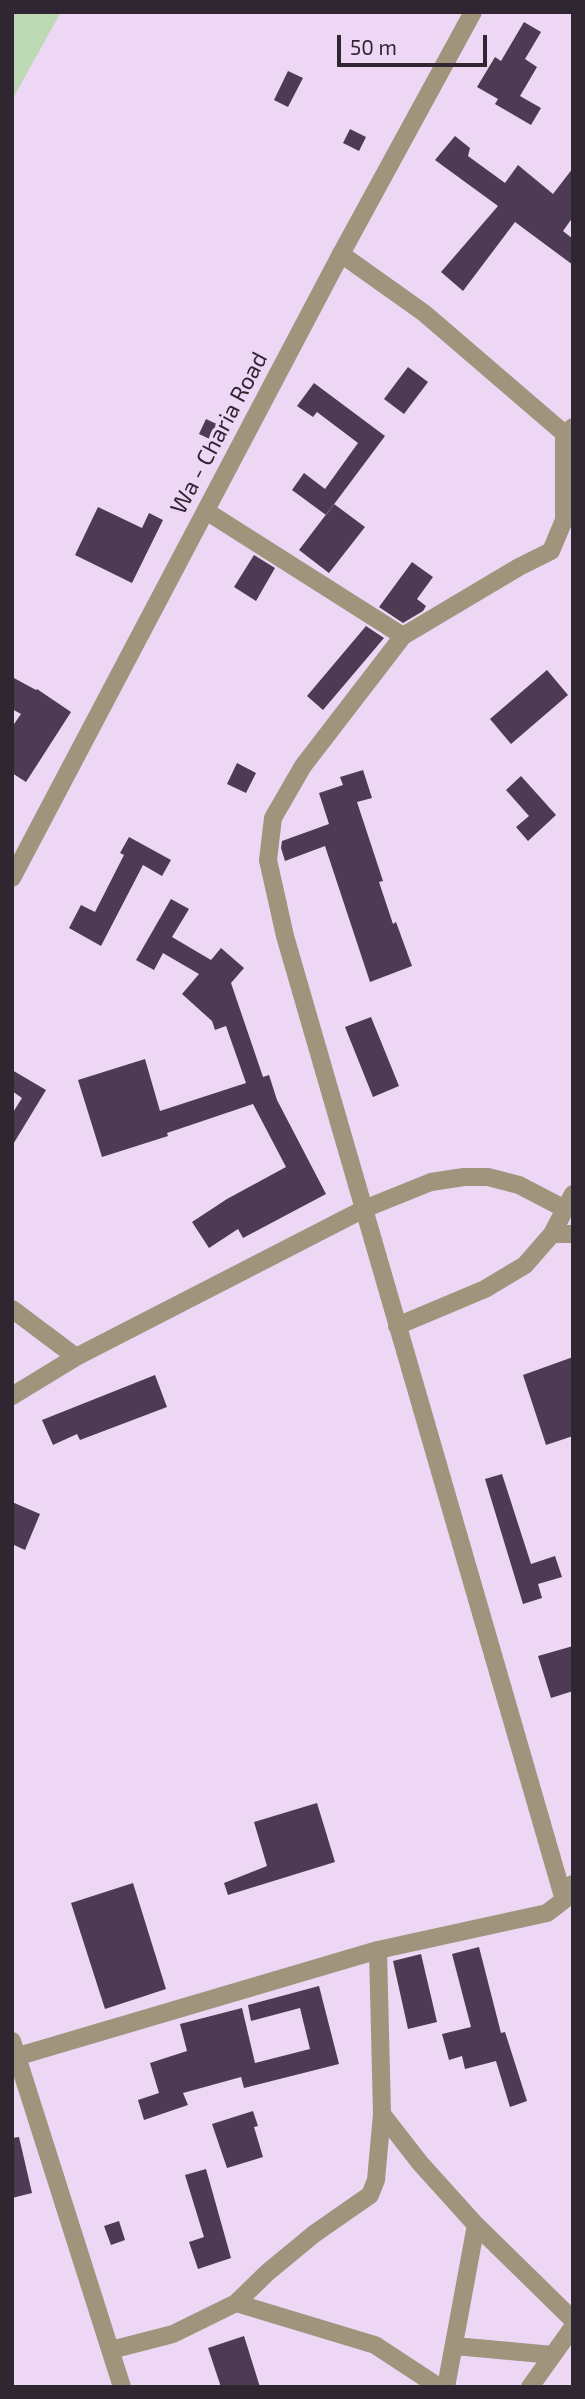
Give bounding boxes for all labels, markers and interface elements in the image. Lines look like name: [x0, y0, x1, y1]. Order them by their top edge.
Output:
scale bar: [340, 21, 490, 65]
text: 50 m: [350, 34, 397, 59]
street label: Wa - Charia Road: [165, 347, 273, 519]

